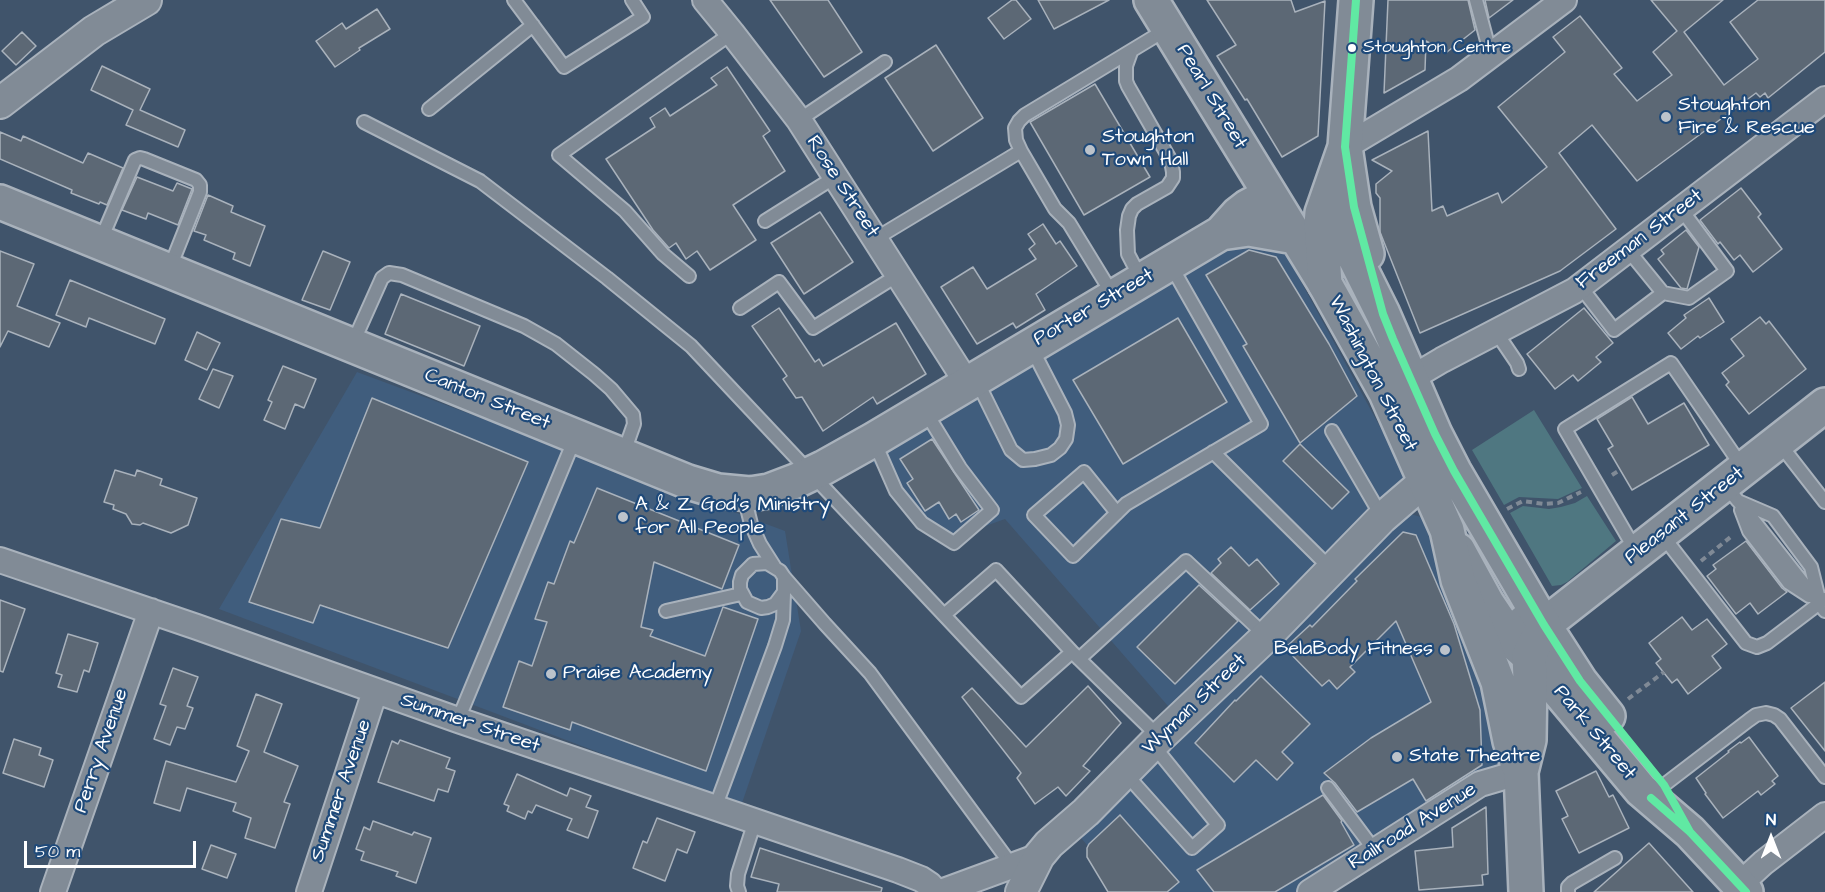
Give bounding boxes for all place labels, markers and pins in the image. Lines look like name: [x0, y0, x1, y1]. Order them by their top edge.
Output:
place label: Stoughton Centre: [1363, 37, 1511, 59]
marker: Stoughton Centre: [1346, 42, 1358, 54]
place label: Stoughton Fire & Rescue: [1678, 94, 1815, 141]
marker: Stoughton Fire & Rescue: [1659, 110, 1673, 124]
place label: Stoughton Town Hall: [1102, 126, 1194, 173]
marker: Stoughton Town Hall: [1083, 143, 1097, 157]
place label: A & Z God's Ministry for All People: [635, 494, 830, 541]
marker: A & Z God's Ministry for All People: [616, 510, 630, 524]
place label: BelaBody Fitness: [1274, 638, 1433, 662]
marker: BelaBody Fitness: [1438, 643, 1452, 657]
place label: Praise Academy: [563, 662, 712, 686]
marker: Praise Academy: [544, 667, 558, 681]
place label: State Theatre: [1409, 745, 1540, 769]
marker: State Theatre: [1390, 750, 1404, 764]

